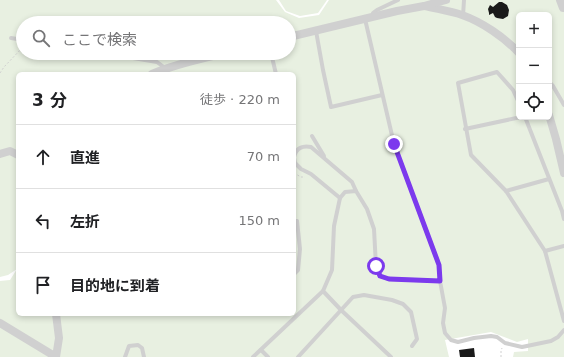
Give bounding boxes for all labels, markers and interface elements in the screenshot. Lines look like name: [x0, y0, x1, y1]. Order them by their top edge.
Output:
map controls: [516, 12, 552, 120]
button: +: [516, 12, 552, 48]
search box: [16, 16, 296, 60]
icon: search: [30, 27, 52, 49]
text: ここで検索: [62, 31, 137, 49]
button: −: [516, 48, 552, 84]
button: locate: [516, 84, 552, 120]
text: 3 分: [32, 90, 67, 110]
text: 徒歩 · 220 m: [200, 92, 280, 107]
route end: [385, 135, 403, 153]
icon: ahead: [32, 146, 54, 168]
text: 直進: [70, 149, 100, 167]
text: 70 m: [247, 149, 280, 164]
icon: left: [32, 210, 54, 232]
text: 左折: [70, 213, 100, 231]
text: 150 m: [238, 213, 280, 228]
route start: [367, 257, 385, 275]
icon: arrive: [32, 274, 54, 296]
text: 目的地に到着: [70, 277, 160, 295]

